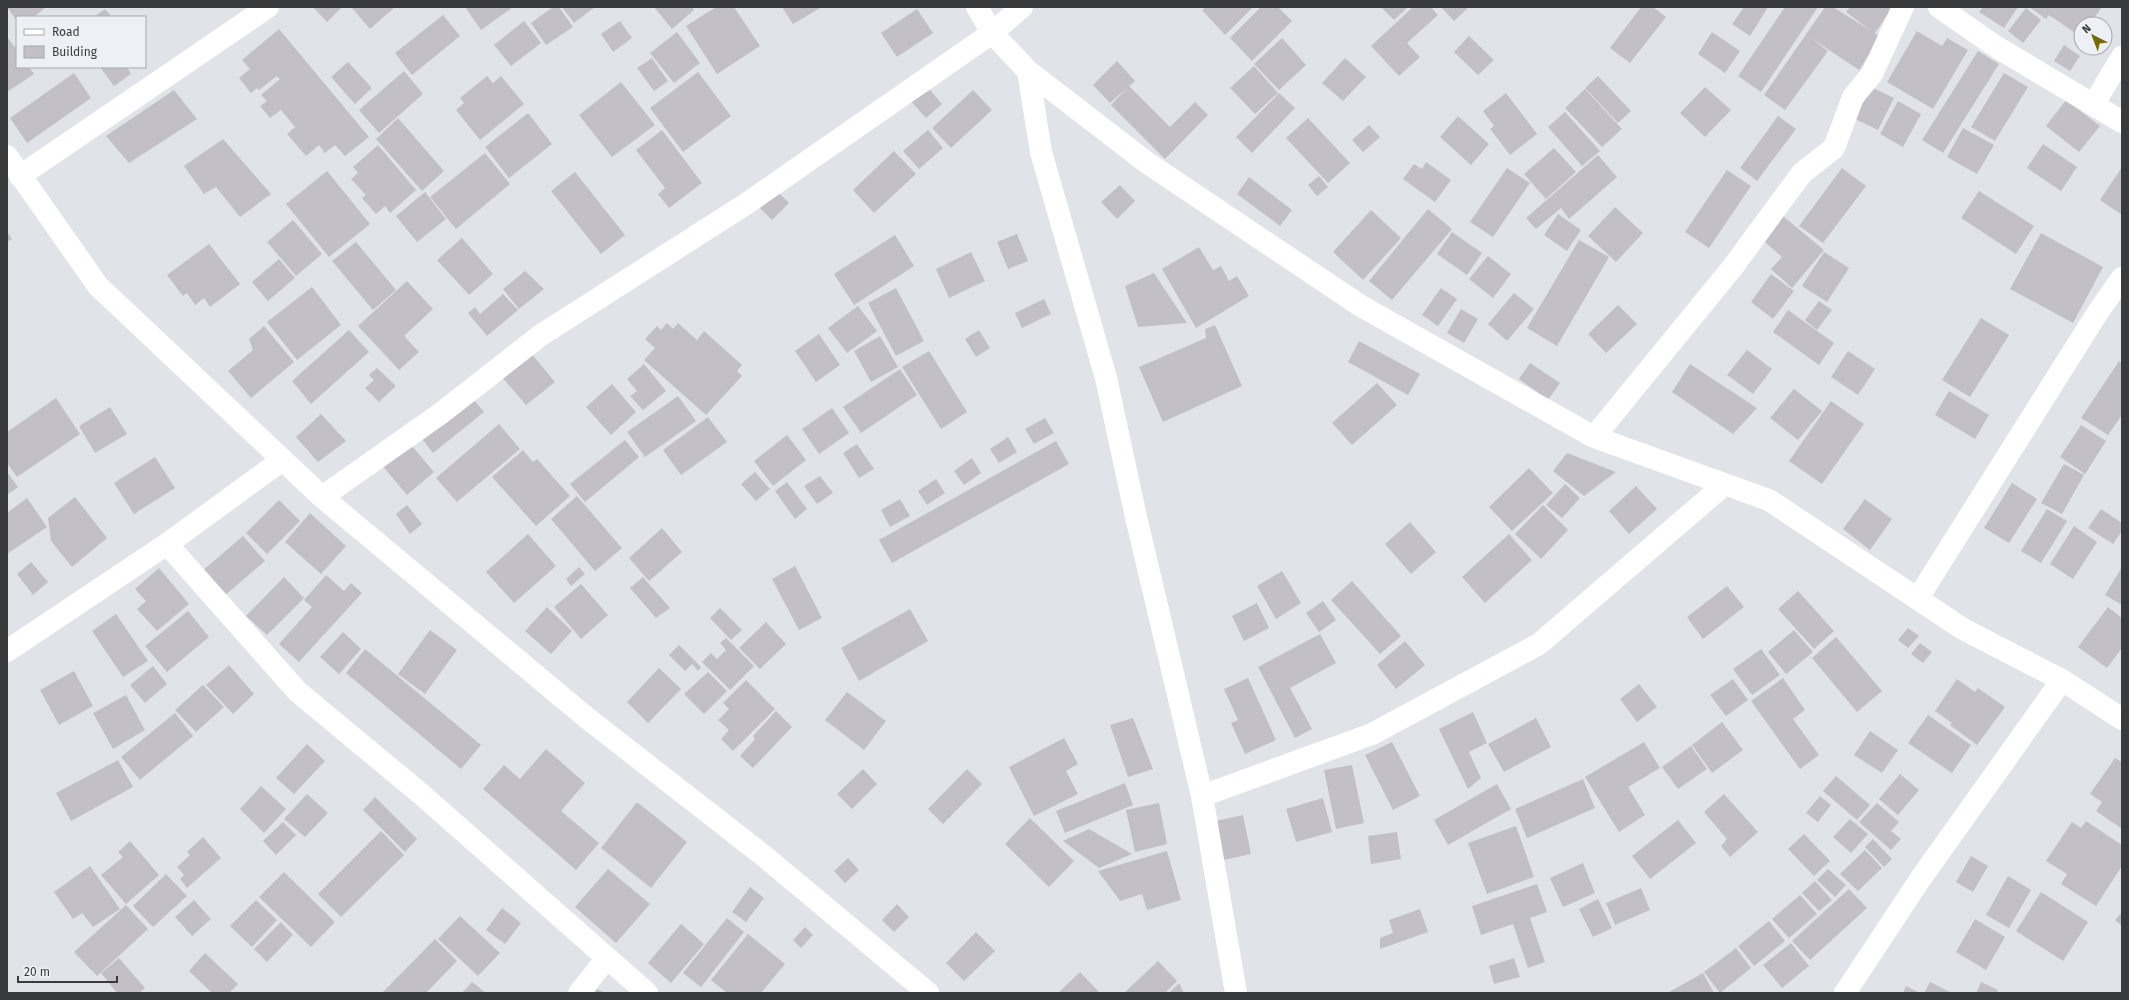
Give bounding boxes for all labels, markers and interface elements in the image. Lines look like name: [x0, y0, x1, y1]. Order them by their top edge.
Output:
legend: [16, 16, 146, 68]
north arrow: [2073, 16, 2113, 56]
text: N: [2080, 22, 2094, 36]
text: Road: [52, 25, 80, 39]
text: Building: [52, 45, 98, 59]
scale bar: [18, 958, 117, 984]
text: 20 m: [24, 965, 50, 979]

